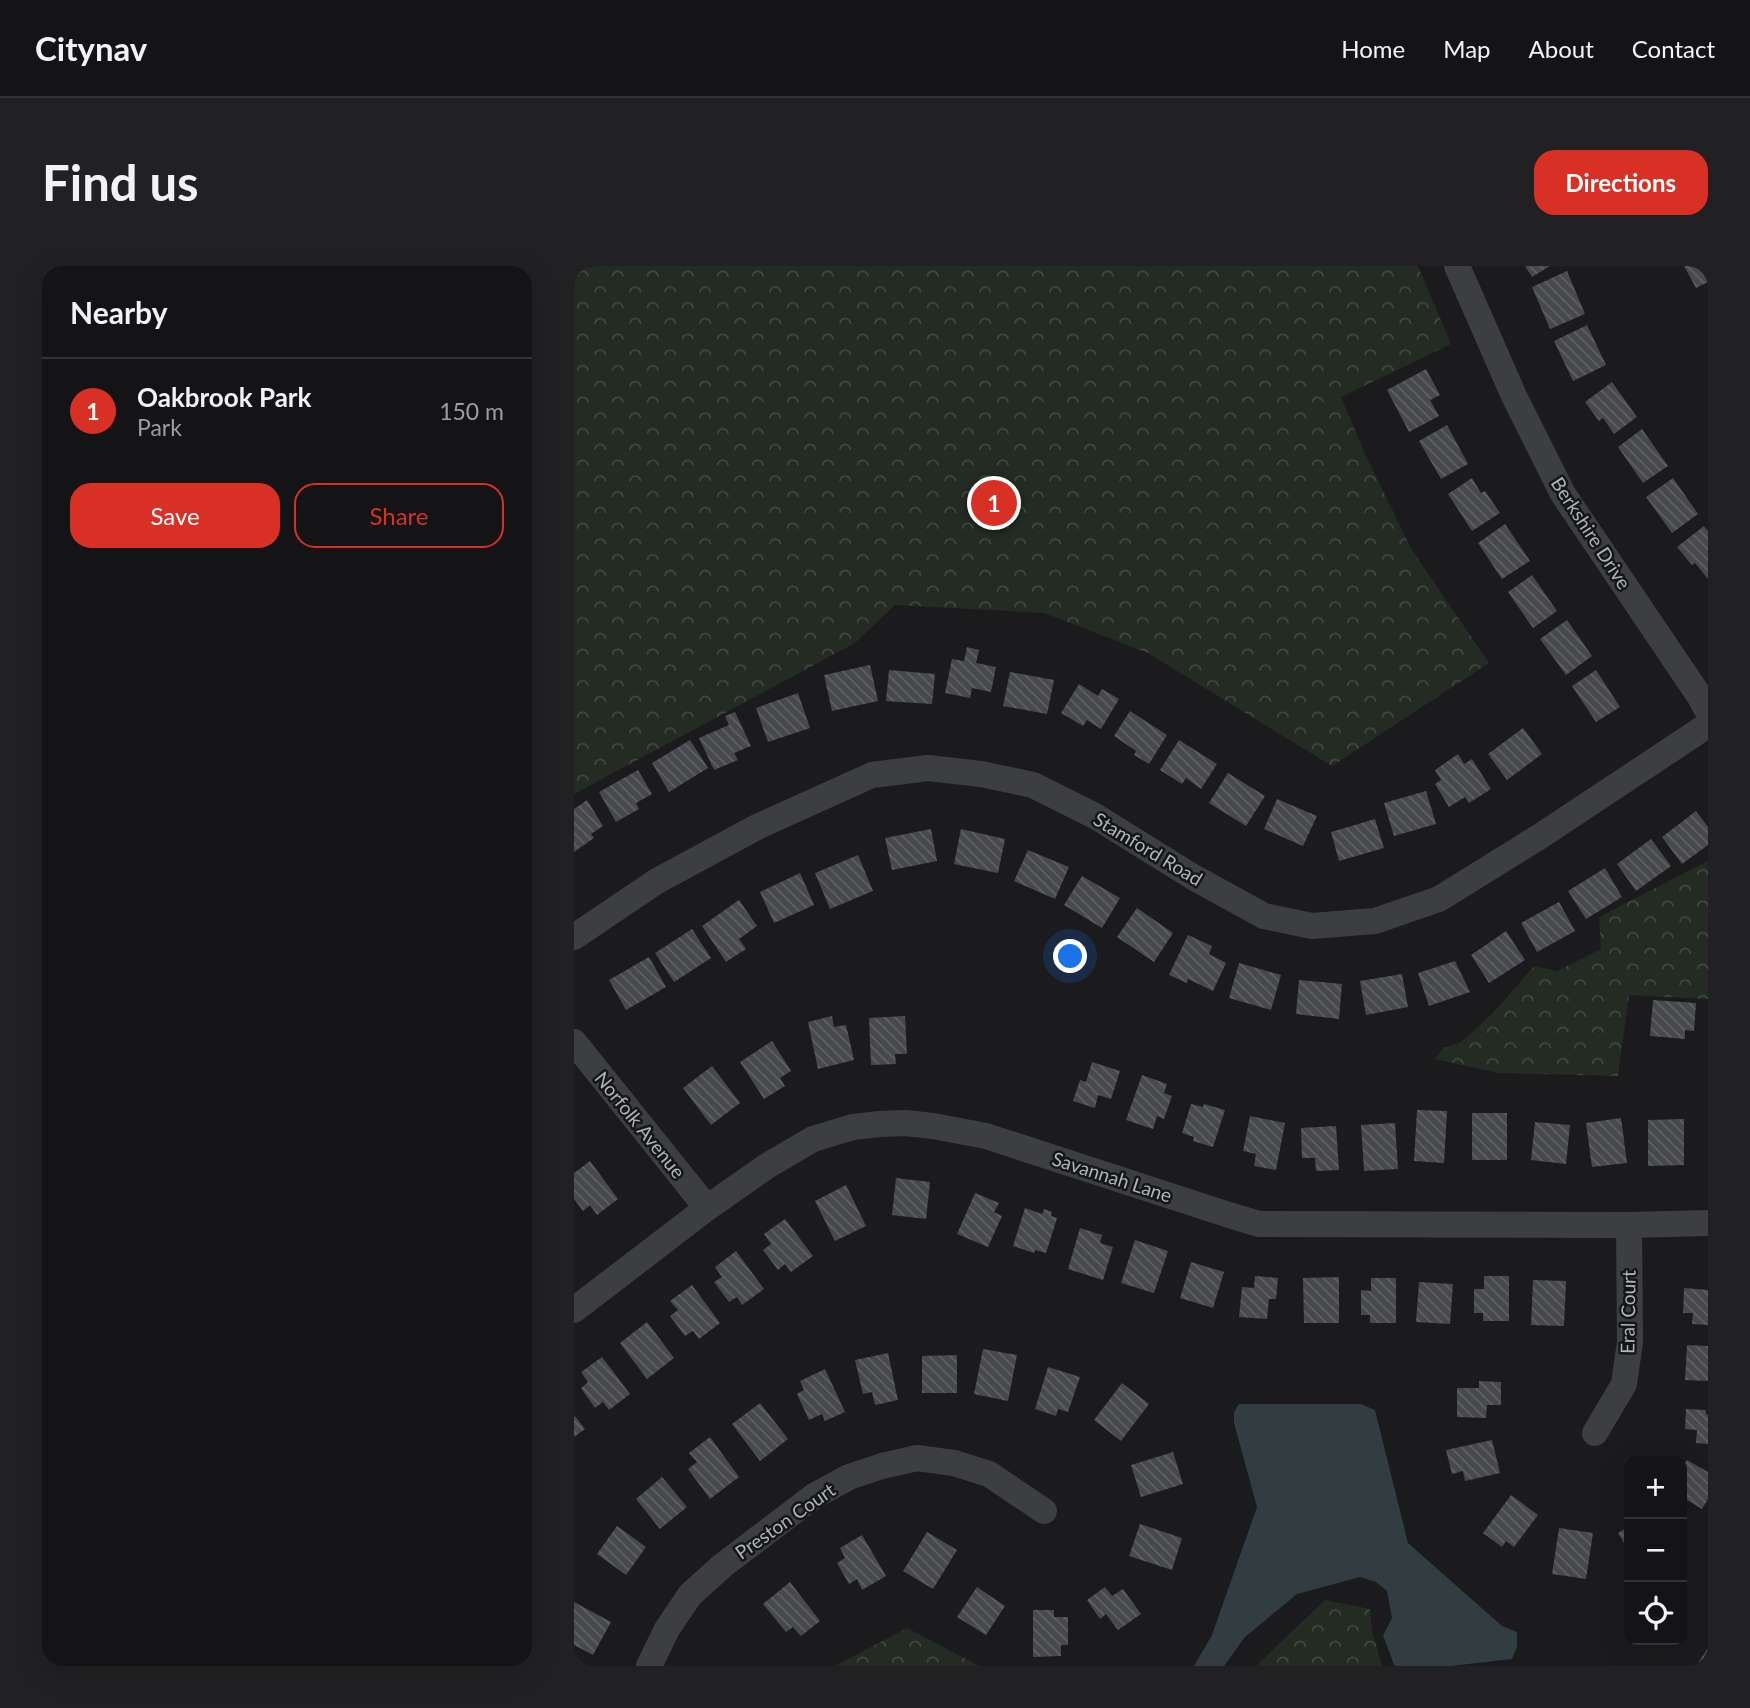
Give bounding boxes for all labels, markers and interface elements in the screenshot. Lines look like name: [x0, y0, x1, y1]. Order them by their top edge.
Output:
text: Citynav: [35, 28, 147, 68]
text: Home: [1341, 34, 1405, 63]
text: Map: [1443, 34, 1491, 63]
text: About: [1529, 34, 1594, 63]
text: Contact: [1632, 34, 1715, 63]
button: Directions: [1534, 150, 1708, 215]
text: Find us: [42, 153, 199, 211]
text: Nearby: [70, 294, 168, 330]
text: Oakbrook Park: [137, 381, 311, 413]
text: 1: [86, 397, 100, 425]
text: 150 m: [439, 397, 504, 425]
text: Park: [137, 413, 182, 441]
street label: Berkshire Drive: [1547, 472, 1636, 593]
pin: 1: [971, 477, 1017, 529]
button: Save: [70, 483, 280, 548]
button: Share: [294, 483, 504, 548]
street label: Stamford Road: [1090, 807, 1207, 890]
your location: [1053, 939, 1087, 973]
street label: Norfolk Avenue: [590, 1067, 690, 1183]
street label: Savannah Lane: [1049, 1146, 1175, 1207]
street label: Eral Court: [1615, 1270, 1640, 1354]
map controls: [1624, 1456, 1687, 1645]
button: +: [1624, 1456, 1687, 1519]
street label: Preston Court: [730, 1478, 839, 1563]
button: −: [1624, 1519, 1687, 1582]
button: locate: [1624, 1582, 1687, 1645]

